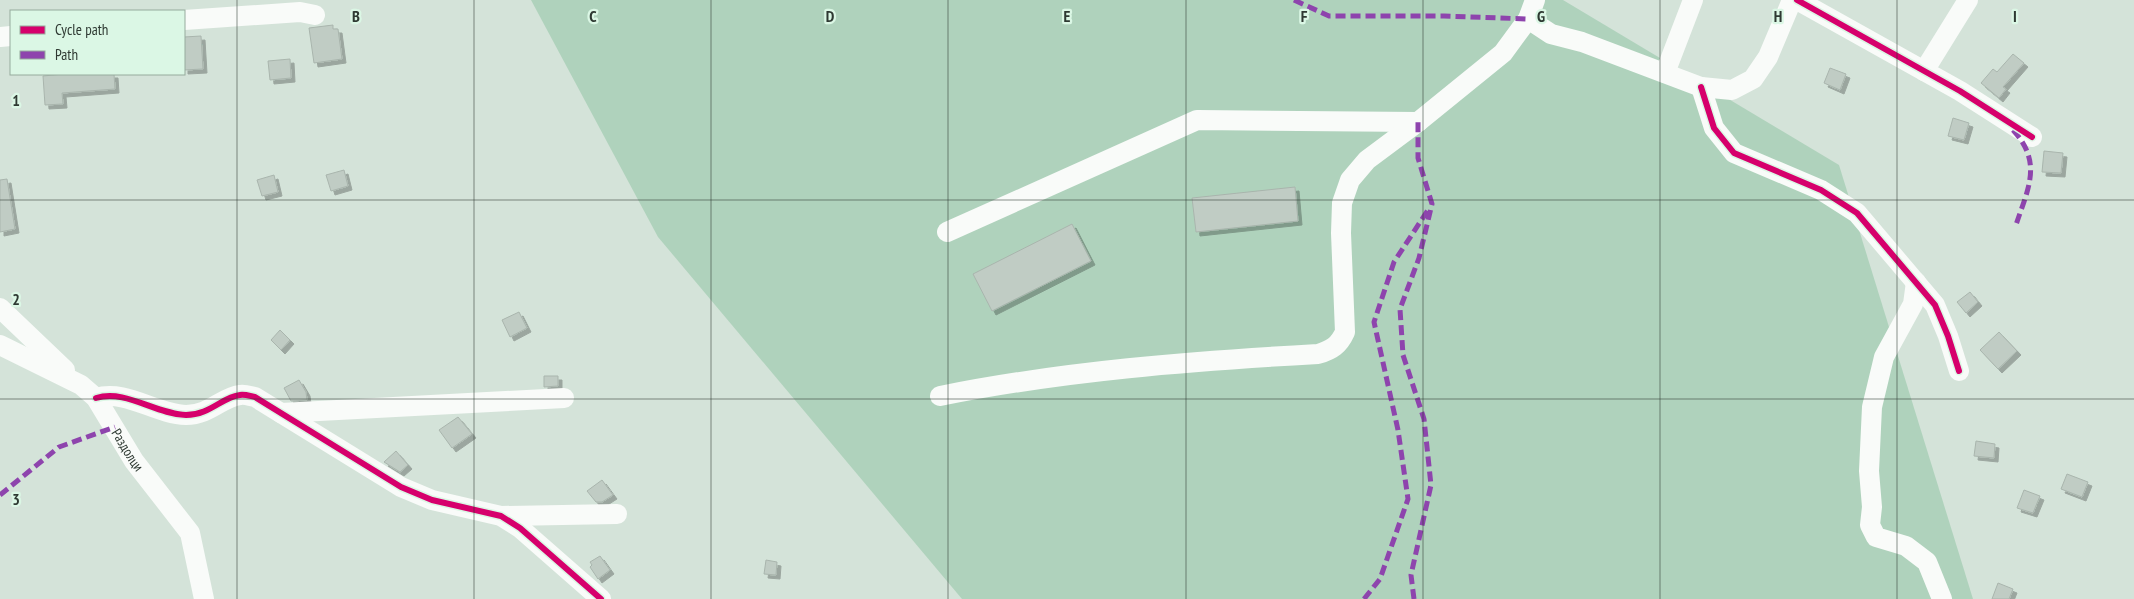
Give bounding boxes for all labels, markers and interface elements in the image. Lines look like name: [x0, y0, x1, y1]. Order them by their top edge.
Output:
text: B: [352, 6, 360, 26]
text: C: [589, 6, 597, 26]
text: D: [826, 6, 835, 26]
text: E: [1064, 6, 1071, 26]
text: F: [1301, 6, 1308, 26]
text: G: [1537, 6, 1545, 26]
text: H: [1774, 6, 1782, 26]
text: I: [2013, 6, 2017, 26]
legend: [10, 10, 185, 75]
text: Cycle path: [55, 20, 108, 39]
text: Path: [55, 45, 78, 64]
text: 1: [12, 90, 20, 110]
text: 2: [12, 289, 20, 309]
street label: Раздолци: [108, 425, 148, 475]
text: 3: [12, 489, 20, 509]

